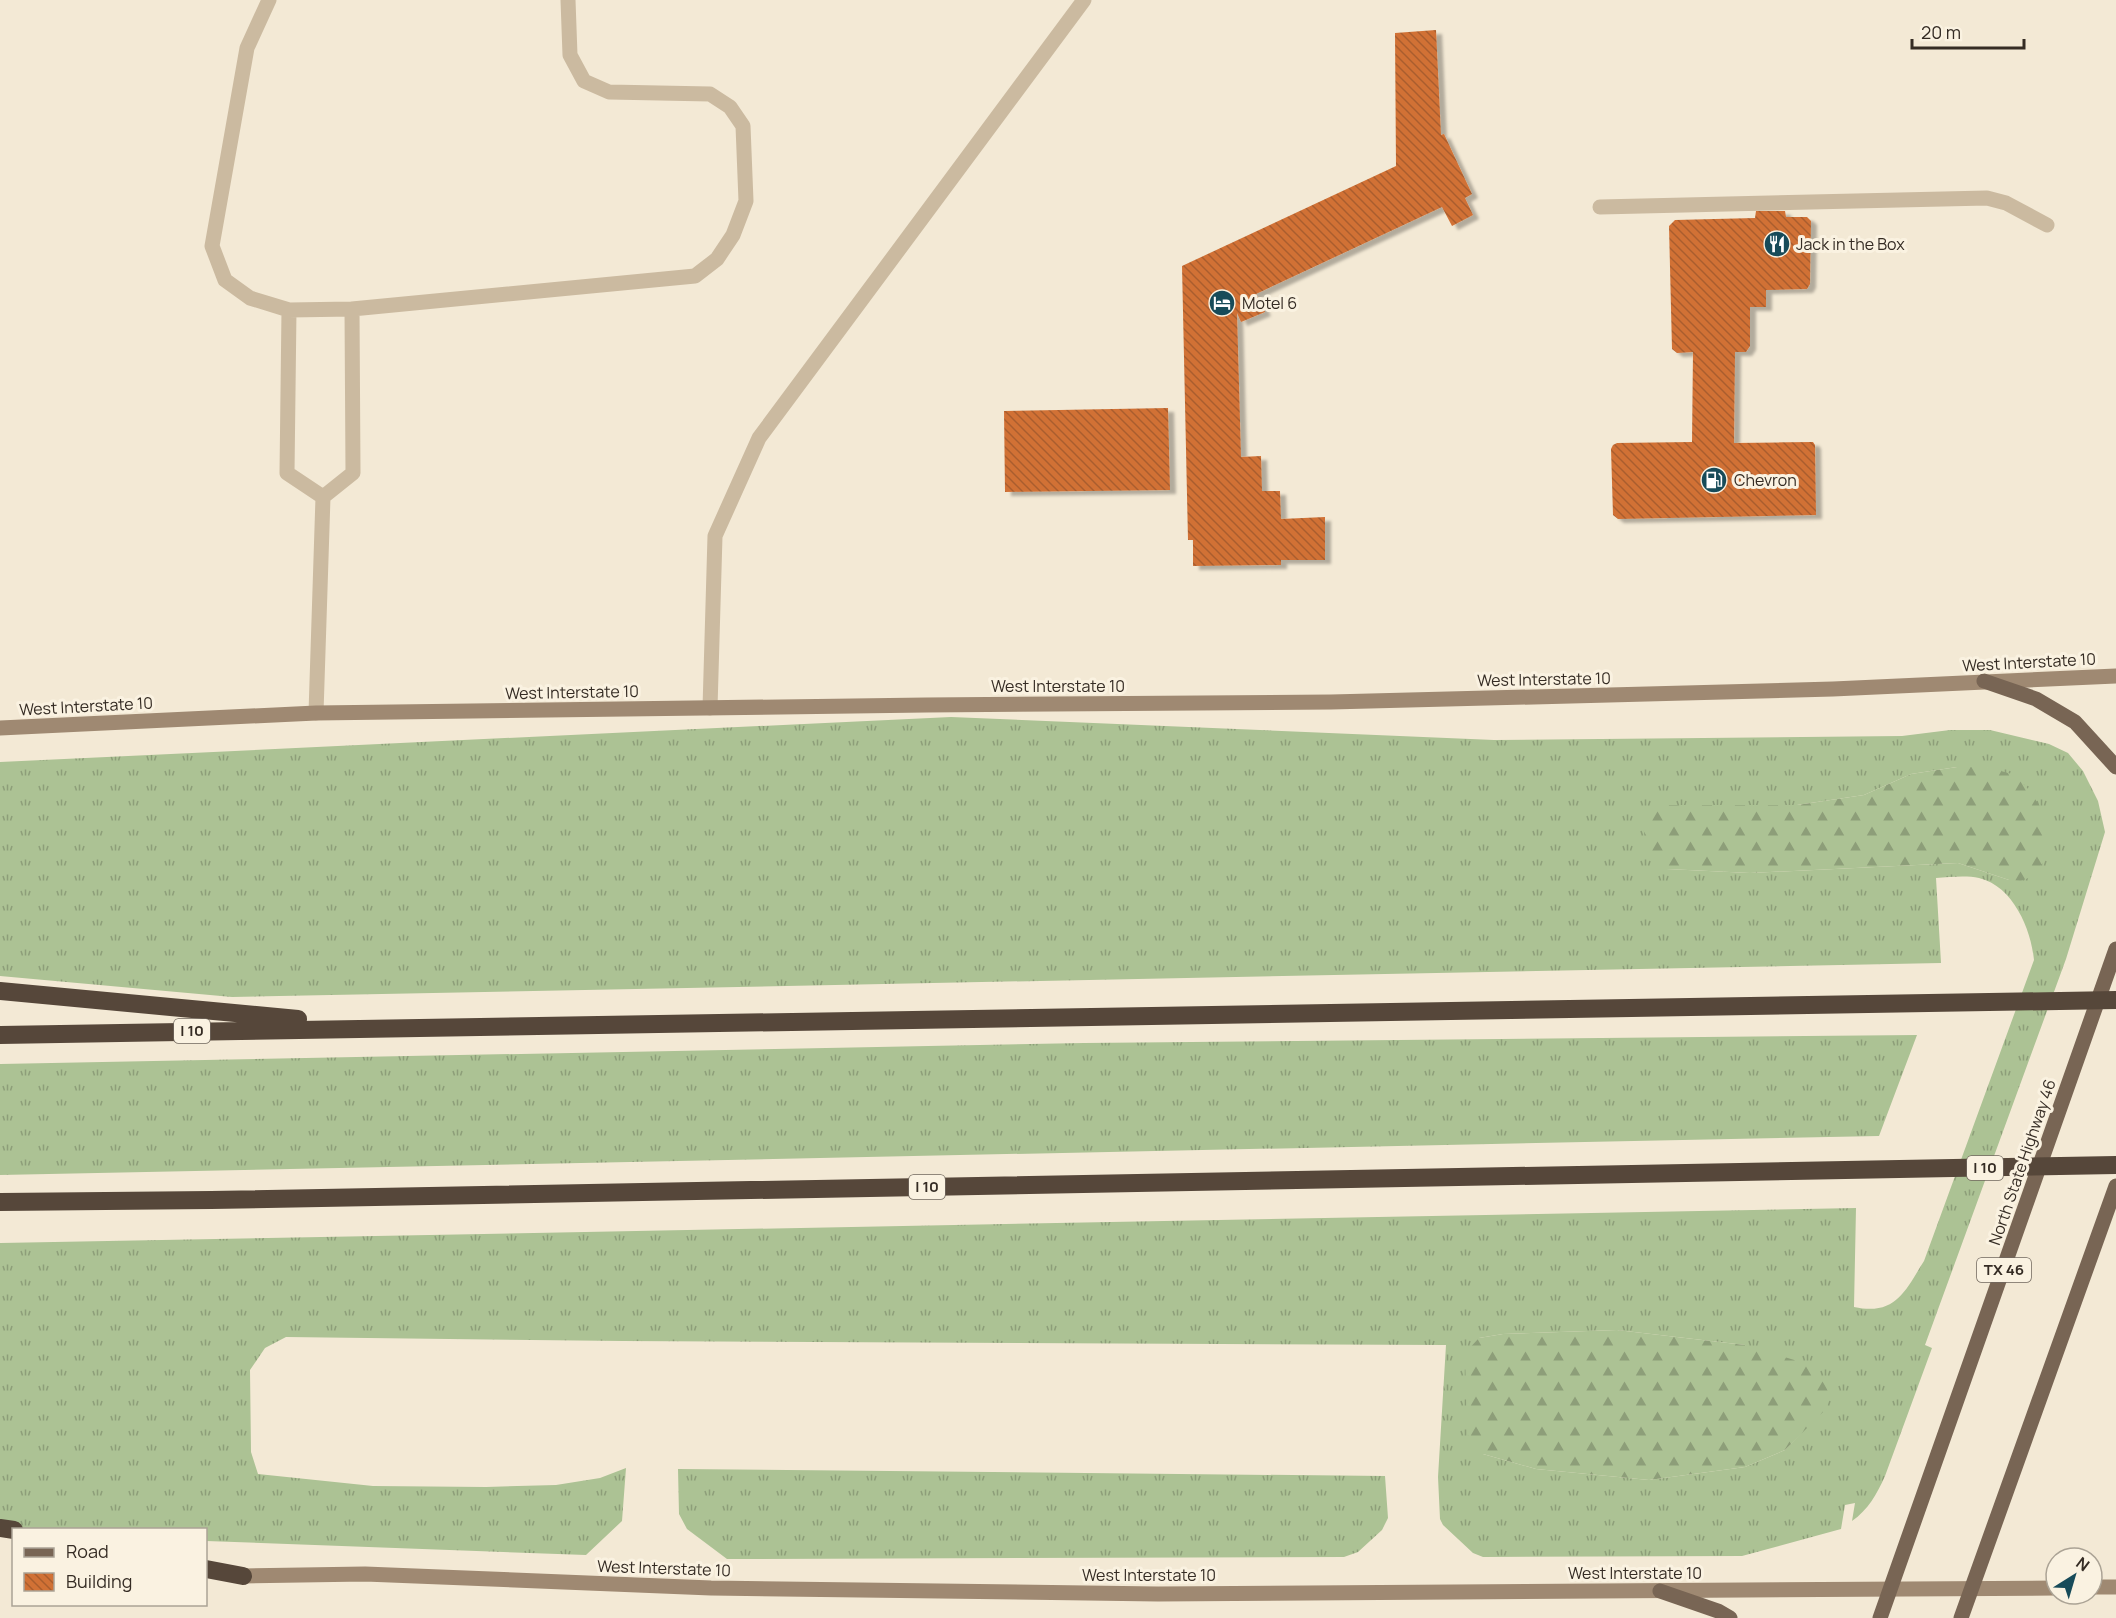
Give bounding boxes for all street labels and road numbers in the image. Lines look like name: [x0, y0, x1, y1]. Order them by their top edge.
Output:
street label: West Interstate 10: [1962, 648, 2096, 676]
street label: West Interstate 10: [1477, 667, 1611, 691]
street label: West Interstate 10: [991, 675, 1125, 697]
street label: West Interstate 10: [505, 680, 639, 704]
street label: West Interstate 10: [19, 692, 153, 720]
road number: I 10: [174, 1019, 210, 1043]
street label: North State Highway 46: [1983, 1076, 2061, 1248]
road number: I 10: [1967, 1156, 2003, 1180]
road number: I 10: [909, 1175, 945, 1199]
road number: TX 46: [1977, 1258, 2031, 1282]
street label: West Interstate 10: [597, 1555, 731, 1581]
street label: West Interstate 10: [1568, 1562, 1702, 1584]
street label: West Interstate 10: [1082, 1564, 1216, 1586]

